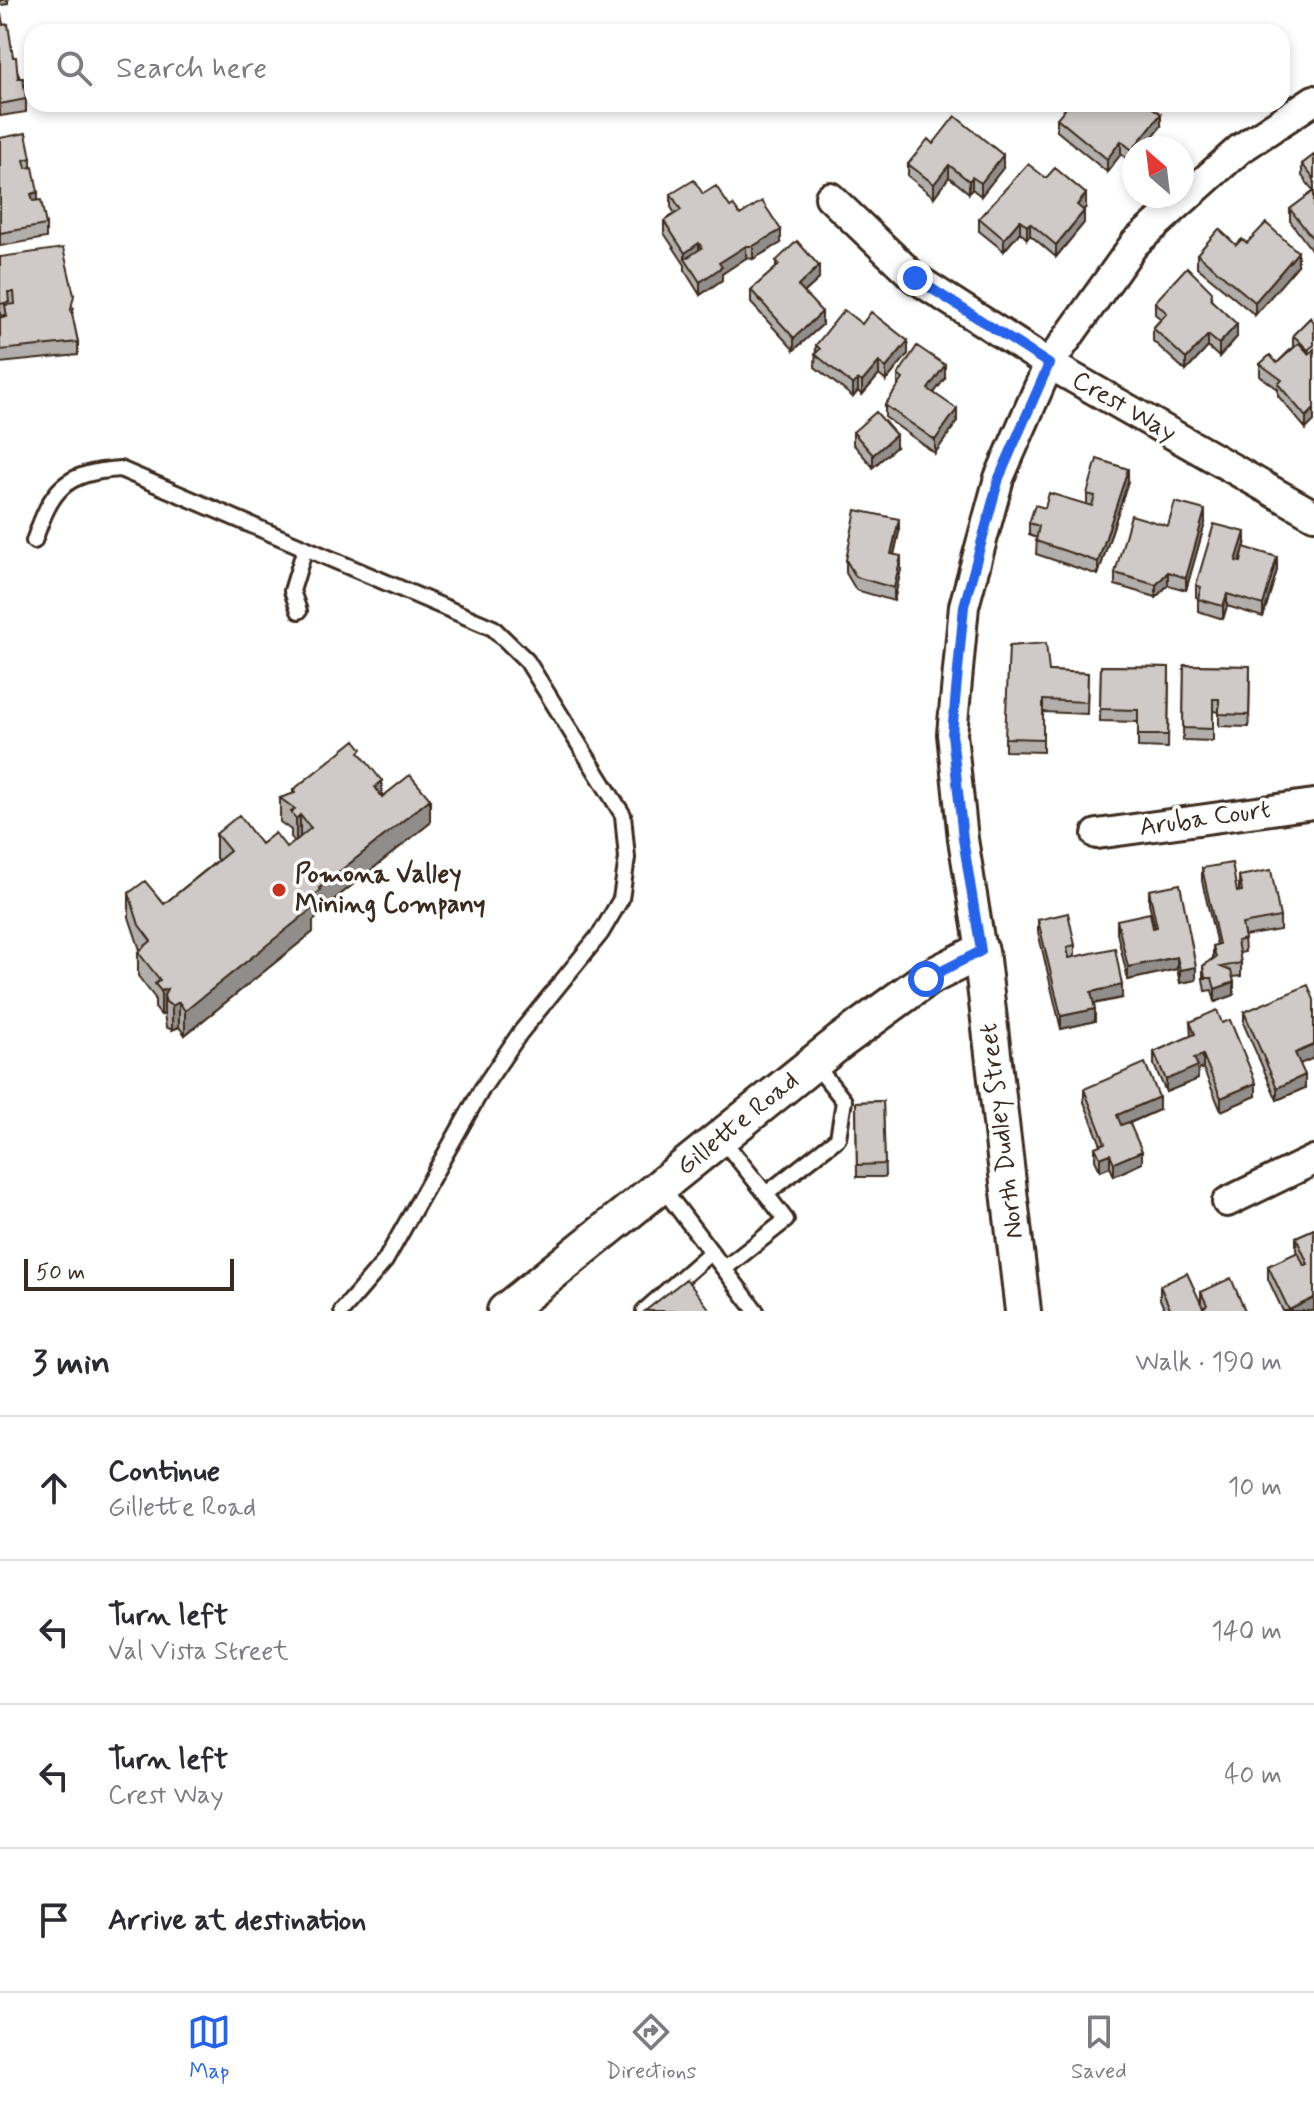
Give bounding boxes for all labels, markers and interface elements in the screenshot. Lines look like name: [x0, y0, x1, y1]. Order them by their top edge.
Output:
search box: [24, 24, 1290, 112]
icon: search: [52, 46, 96, 90]
text: Search here: [116, 49, 267, 88]
north arrow: [1122, 136, 1194, 208]
route end: [897, 260, 933, 296]
street label: Crest Way: [1065, 363, 1183, 451]
street label: Aruba Court: [1137, 793, 1273, 845]
place label: Pomona Valley Mining Company: [295, 858, 486, 923]
marker: Pomona Valley Mining Company: [270, 881, 288, 899]
route start: [908, 961, 944, 997]
street label: North Dudley Street: [972, 1021, 1032, 1241]
street label: Gillette Road: [670, 1064, 806, 1184]
scale bar: [24, 1255, 234, 1291]
text: 50 m: [36, 1259, 85, 1287]
text: 3 min: [32, 1341, 110, 1386]
text: Walk · 190 m: [1135, 1346, 1282, 1380]
text: Continue: [108, 1452, 220, 1491]
icon: ahead: [32, 1466, 76, 1510]
text: 10 m: [1228, 1471, 1282, 1505]
text: Gillette Road: [108, 1491, 256, 1525]
text: Turn left: [108, 1596, 228, 1635]
icon: left: [32, 1610, 76, 1654]
text: 140 m: [1211, 1615, 1282, 1649]
text: Val Vista Street: [108, 1635, 288, 1669]
text: Turn left: [108, 1740, 228, 1779]
icon: left: [32, 1754, 76, 1798]
text: 40 m: [1224, 1759, 1282, 1793]
text: Crest Way: [108, 1779, 224, 1813]
icon: arrive: [32, 1898, 76, 1942]
text: Arrive at destination: [108, 1901, 366, 1940]
tab: Map: [187, 2010, 231, 2086]
tab: Directions: [606, 2010, 696, 2086]
tab: Saved: [1071, 2010, 1127, 2086]

